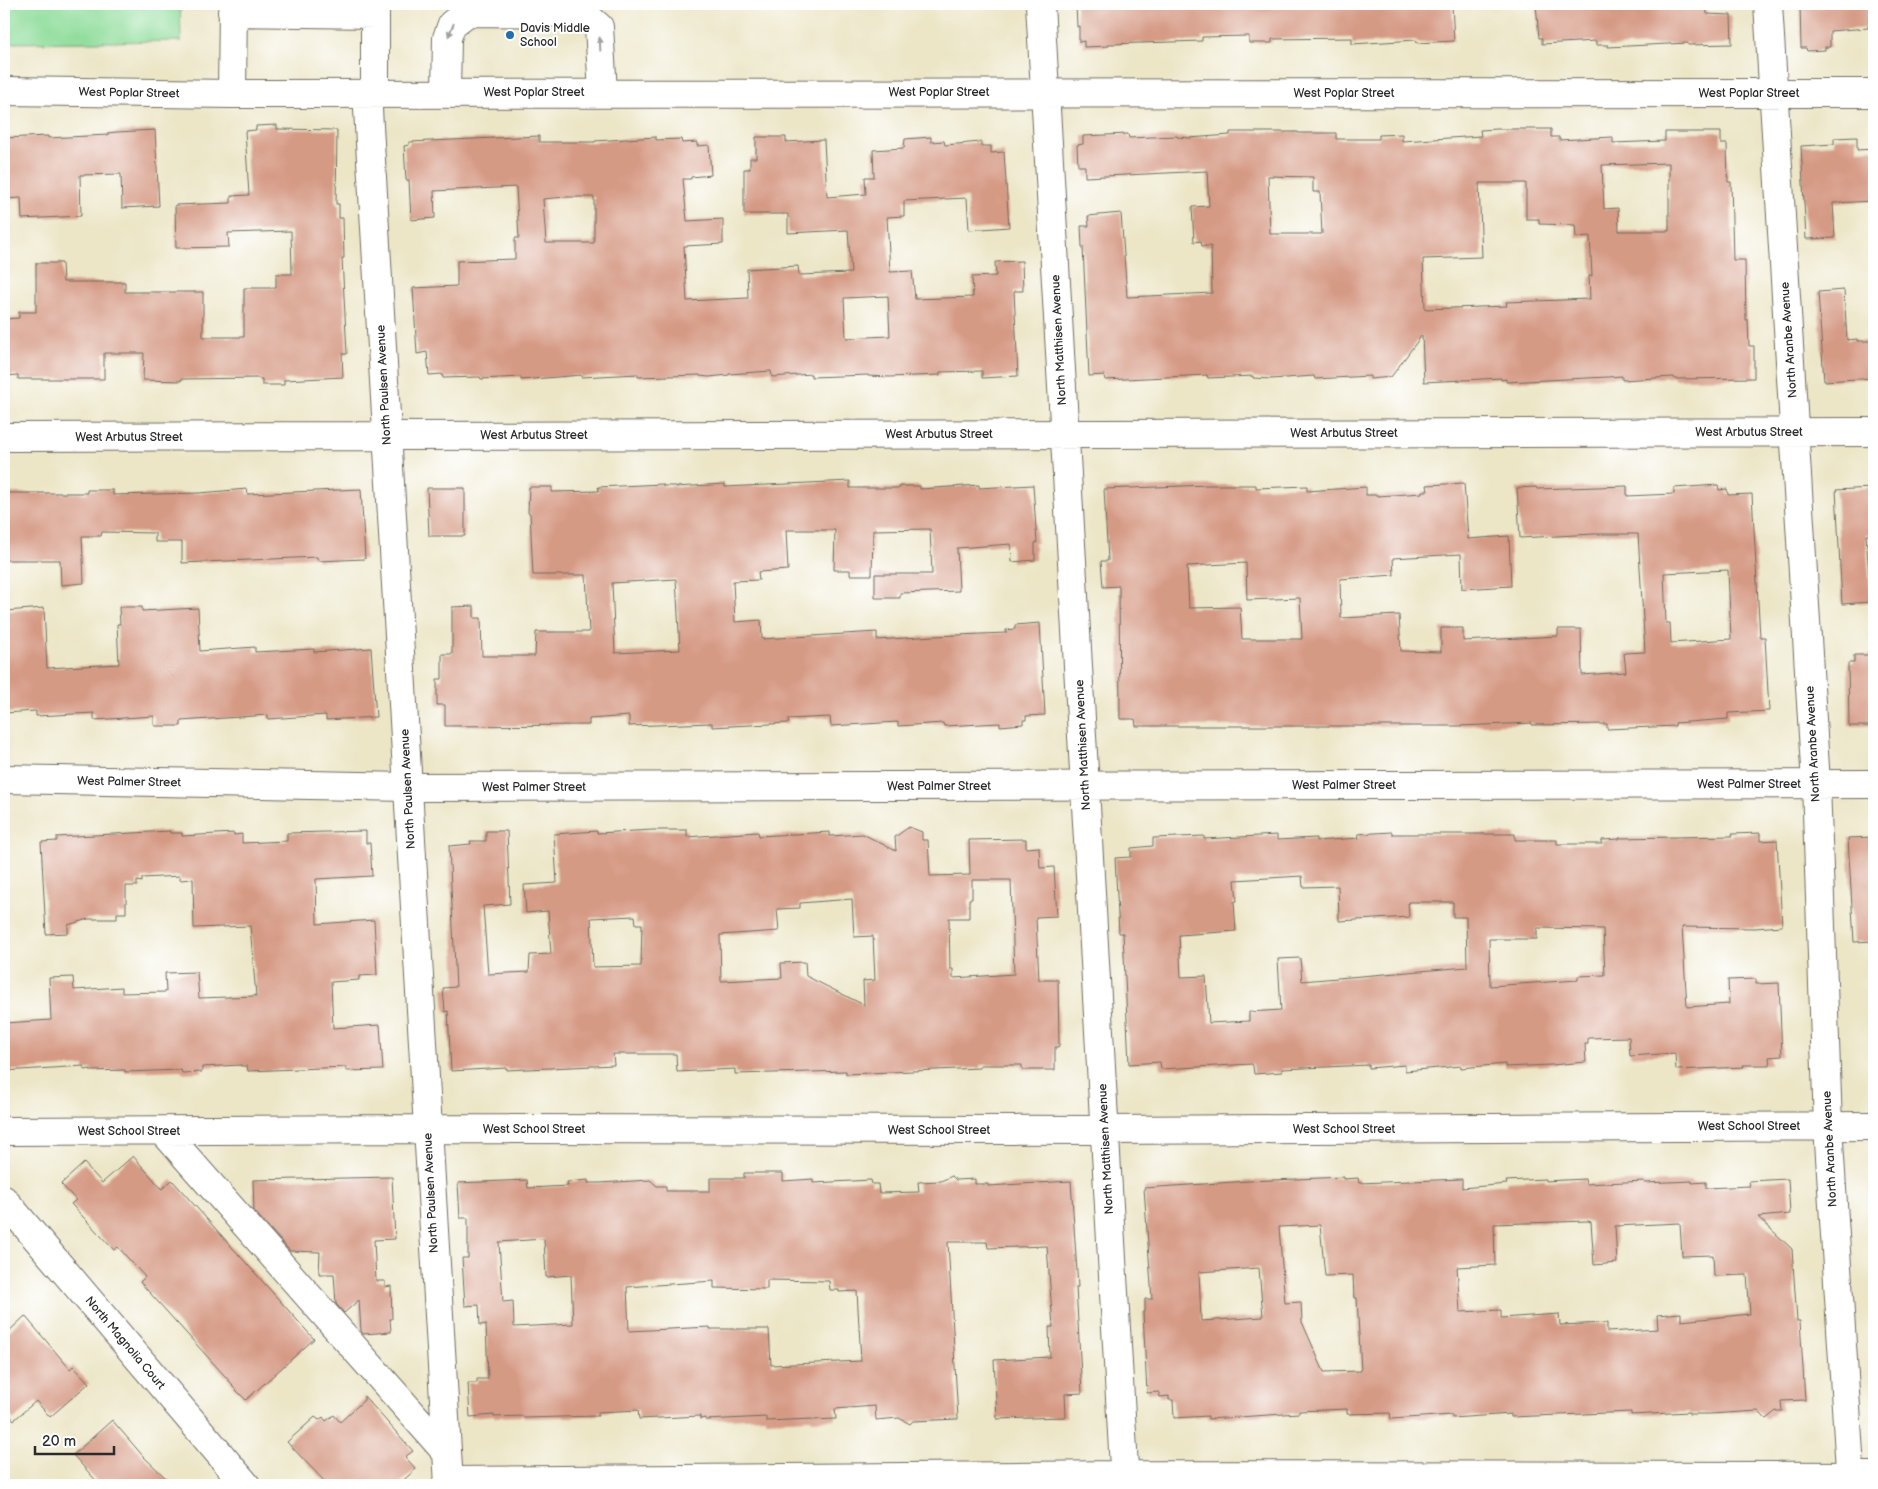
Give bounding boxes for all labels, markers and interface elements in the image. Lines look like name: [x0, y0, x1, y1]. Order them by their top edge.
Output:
place label: Davis Middle School: [520, 21, 590, 50]
one-way arrow: [446, 23, 455, 38]
marker: Davis Middle School: [504, 29, 516, 41]
one-way arrow: [596, 35, 604, 51]
street label: West Poplar Street: [78, 85, 180, 101]
street label: West Poplar Street: [484, 85, 585, 100]
street label: West Poplar Street: [889, 85, 990, 100]
street label: West Poplar Street: [1294, 86, 1395, 101]
street label: West Poplar Street: [1699, 86, 1800, 101]
street label: North Matthisen Avenue: [1048, 274, 1070, 406]
street label: North Aranbe Avenue: [1777, 281, 1801, 399]
street label: North Paulsen Avenue: [373, 324, 395, 446]
street label: West Arbutus Street: [1695, 425, 1803, 440]
street label: West Arbutus Street: [1290, 426, 1398, 441]
street label: West Arbutus Street: [885, 427, 993, 442]
street label: West Arbutus Street: [480, 428, 588, 443]
street label: West Arbutus Street: [75, 430, 183, 445]
street label: North Matthisen Avenue: [1072, 679, 1094, 811]
street label: North Aranbe Avenue: [1802, 686, 1824, 802]
street label: North Paulsen Avenue: [397, 728, 419, 850]
street label: West Palmer Street: [77, 774, 181, 790]
street label: West Palmer Street: [1697, 777, 1801, 792]
street label: West Palmer Street: [1292, 778, 1396, 793]
street label: West Palmer Street: [887, 779, 991, 794]
street label: West Palmer Street: [482, 780, 586, 795]
street label: North Matthisen Avenue: [1095, 1083, 1117, 1215]
street label: North Aranbe Avenue: [1819, 1091, 1841, 1207]
street label: West School Street: [1698, 1119, 1801, 1134]
street label: West School Street: [483, 1122, 586, 1137]
street label: West School Street: [1293, 1122, 1396, 1137]
street label: West School Street: [888, 1123, 991, 1138]
street label: West School Street: [78, 1124, 181, 1139]
street label: North Paulsen Avenue: [420, 1132, 442, 1254]
street label: North Magnolia Court: [82, 1293, 169, 1393]
scale bar: [35, 1424, 114, 1456]
text: 20 m: [42, 1432, 76, 1451]

